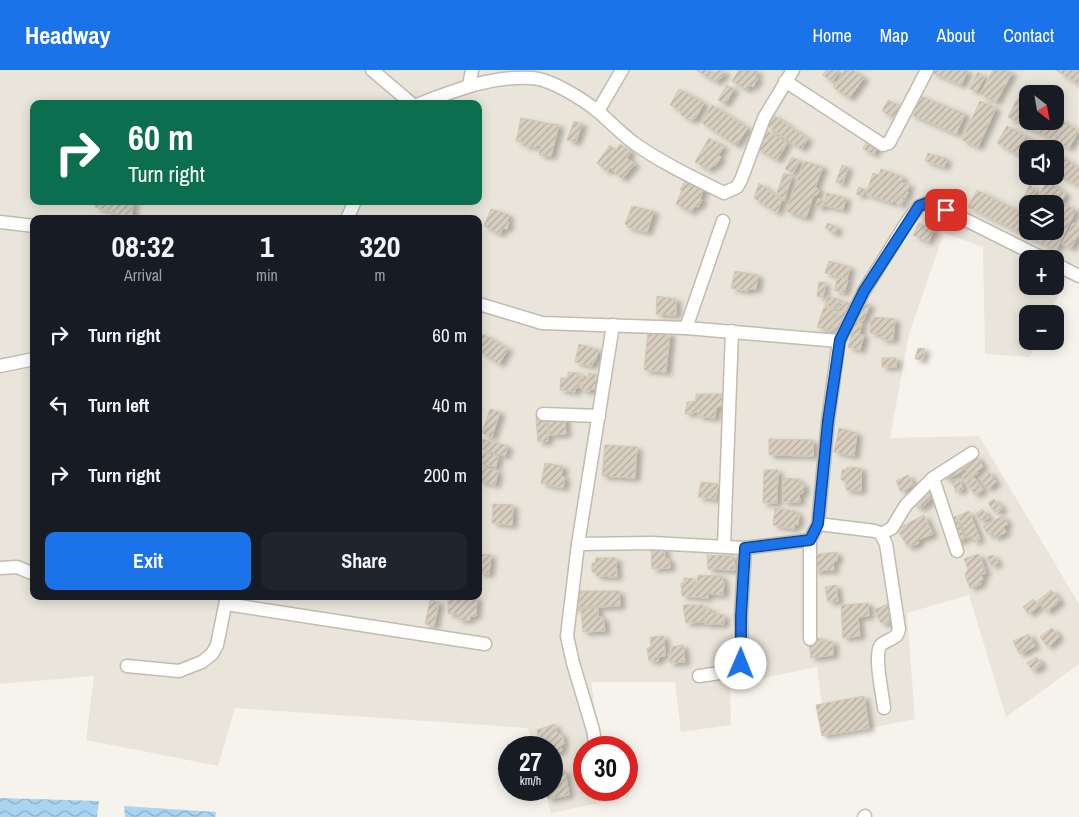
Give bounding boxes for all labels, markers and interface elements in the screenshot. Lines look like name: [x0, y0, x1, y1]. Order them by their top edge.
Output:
text: Headway: [25, 19, 110, 51]
text: Home: [812, 23, 852, 48]
text: Map: [880, 23, 909, 48]
text: About: [937, 23, 975, 48]
text: Contact: [1003, 23, 1054, 48]
north arrow: [1019, 85, 1064, 130]
map controls: [1019, 85, 1064, 350]
text: 60 m: [128, 114, 193, 161]
icon: right: [45, 120, 110, 185]
button: sound: [1019, 140, 1064, 185]
text: Turn right: [128, 159, 205, 189]
pin: [925, 189, 967, 231]
button: layers: [1019, 195, 1064, 240]
icon: arrive: [932, 196, 960, 224]
text: 08:32: [112, 226, 174, 266]
text: 1: [260, 226, 274, 266]
text: 320: [359, 226, 400, 266]
button: +: [1019, 250, 1064, 295]
text: Arrival: [124, 264, 162, 286]
text: min: [256, 264, 278, 286]
text: m: [374, 264, 385, 286]
button: −: [1019, 305, 1064, 350]
icon: right: [45, 321, 73, 349]
text: Turn right: [88, 322, 160, 348]
text: 60 m: [432, 322, 467, 348]
icon: left: [45, 391, 73, 419]
text: Turn left: [88, 392, 149, 418]
text: 40 m: [432, 392, 467, 418]
icon: right: [45, 461, 73, 489]
text: Turn right: [88, 462, 160, 488]
text: 200 m: [424, 462, 467, 488]
button: Exit: [45, 532, 251, 590]
button: Share: [261, 532, 467, 590]
position arrow: [714, 637, 766, 689]
speed limit sign: 30: [573, 736, 638, 801]
text: 27: [519, 745, 542, 779]
text: km/h: [520, 773, 541, 789]

